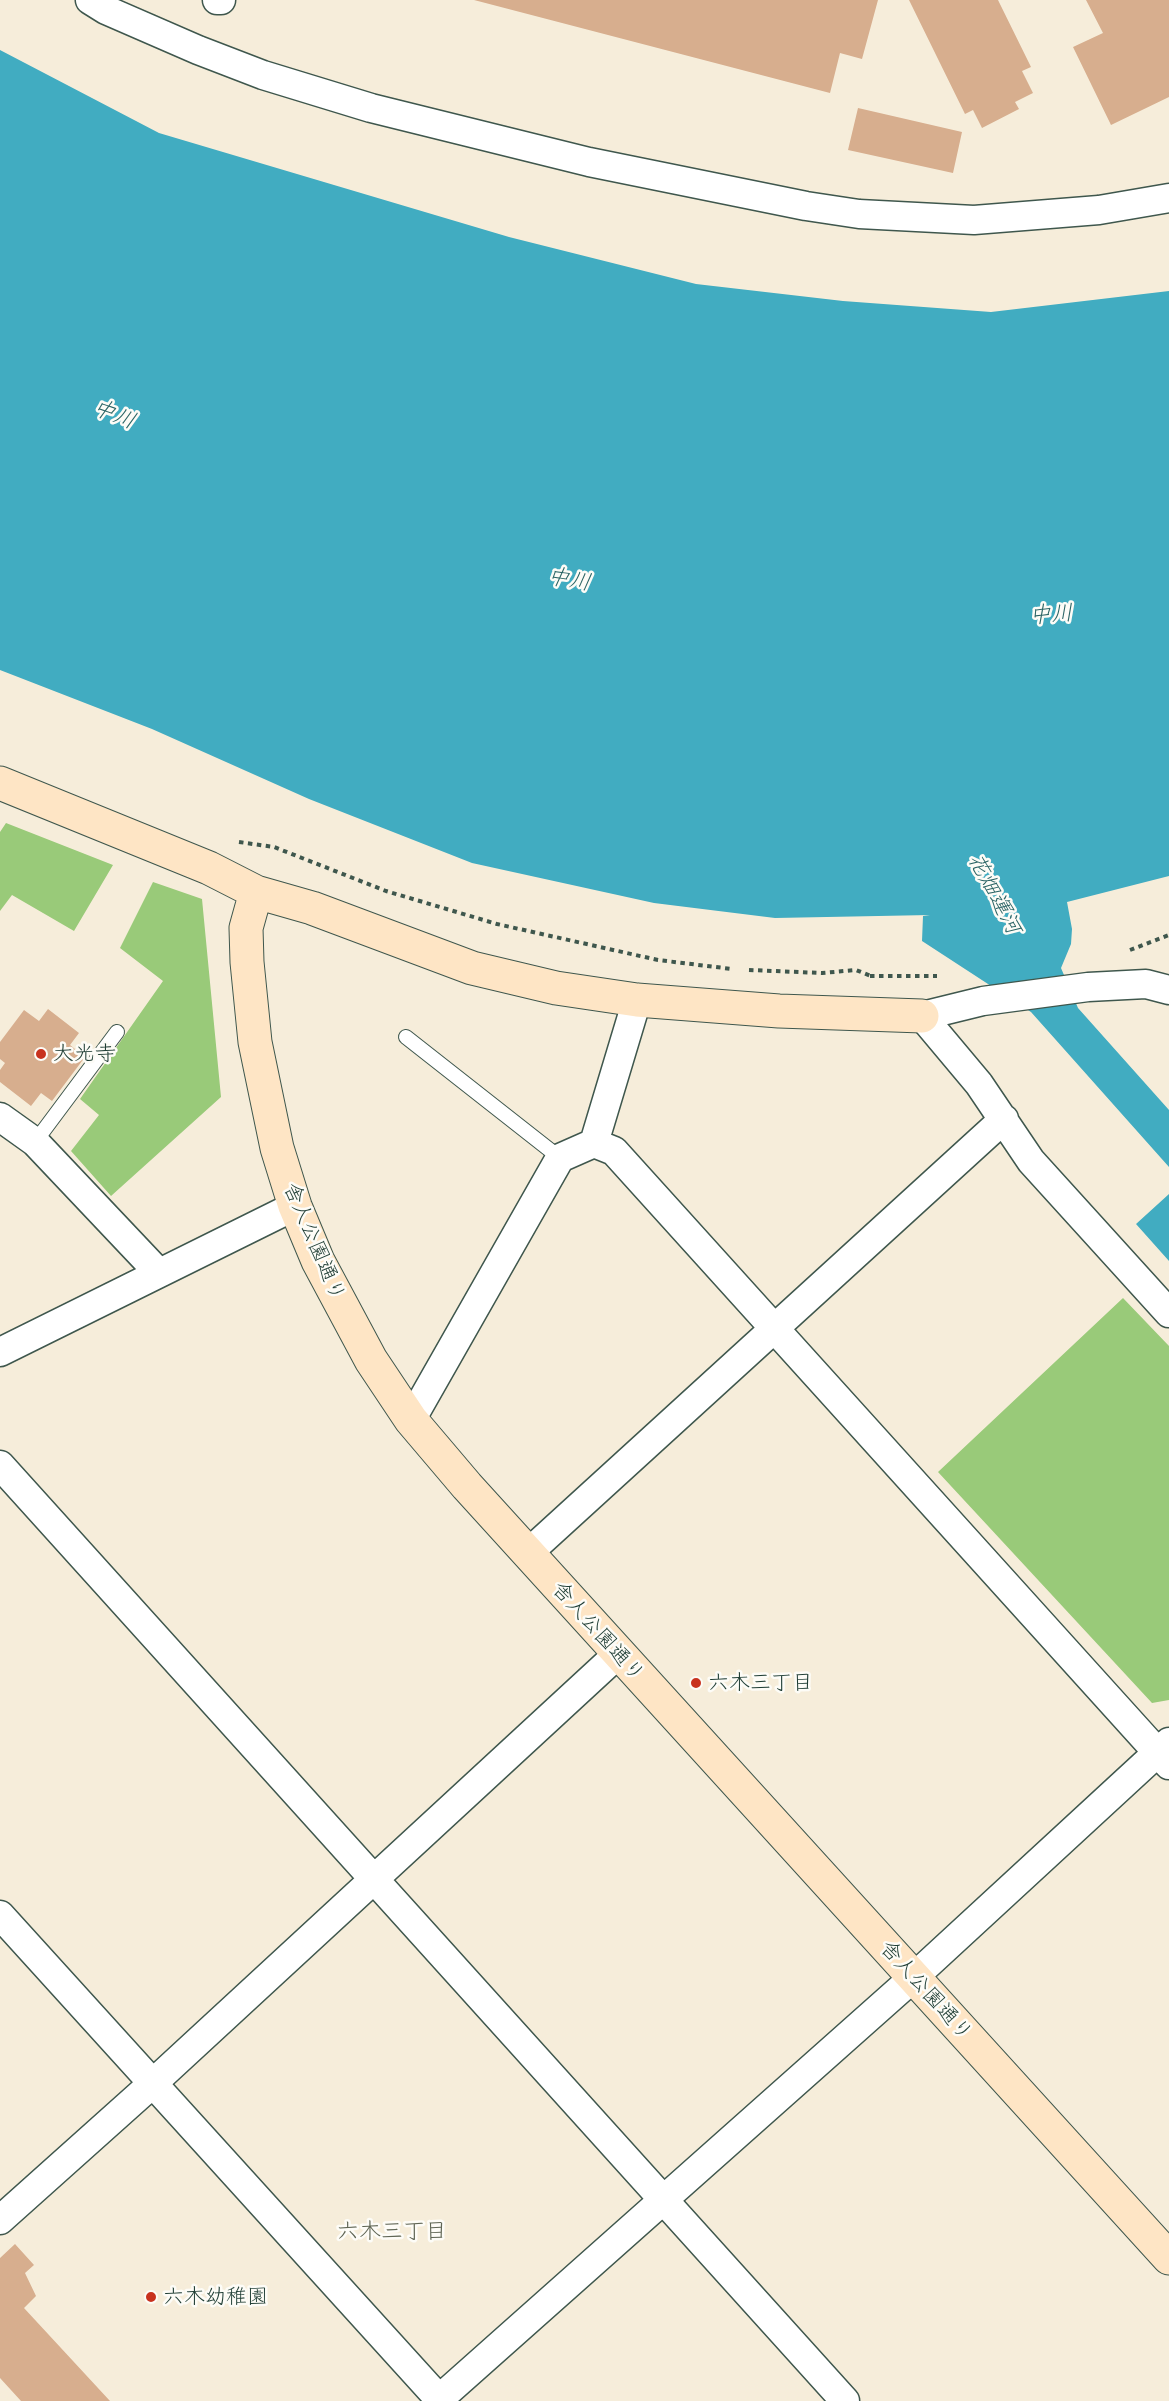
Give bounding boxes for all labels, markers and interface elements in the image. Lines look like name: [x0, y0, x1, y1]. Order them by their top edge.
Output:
water label: 中川: [89, 395, 139, 435]
water label: 中川: [545, 563, 593, 597]
water label: 中川: [1028, 600, 1074, 630]
water label: 花畑運河: [962, 849, 1026, 939]
place label: 大光寺: [53, 1041, 116, 1067]
marker: 大光寺: [34, 1047, 48, 1061]
street label: 舎人公園通り: [278, 1179, 350, 1305]
street label: 舎人公園通り: [546, 1577, 650, 1687]
place label: 六木三丁目: [708, 1670, 813, 1696]
marker: 六木三丁目: [689, 1676, 703, 1690]
street label: 舎人公園通り: [874, 1936, 978, 2046]
district label: 六木三丁目: [337, 2219, 447, 2245]
place label: 六木幼稚園: [163, 2284, 268, 2310]
marker: 六木幼稚園: [144, 2290, 158, 2304]

